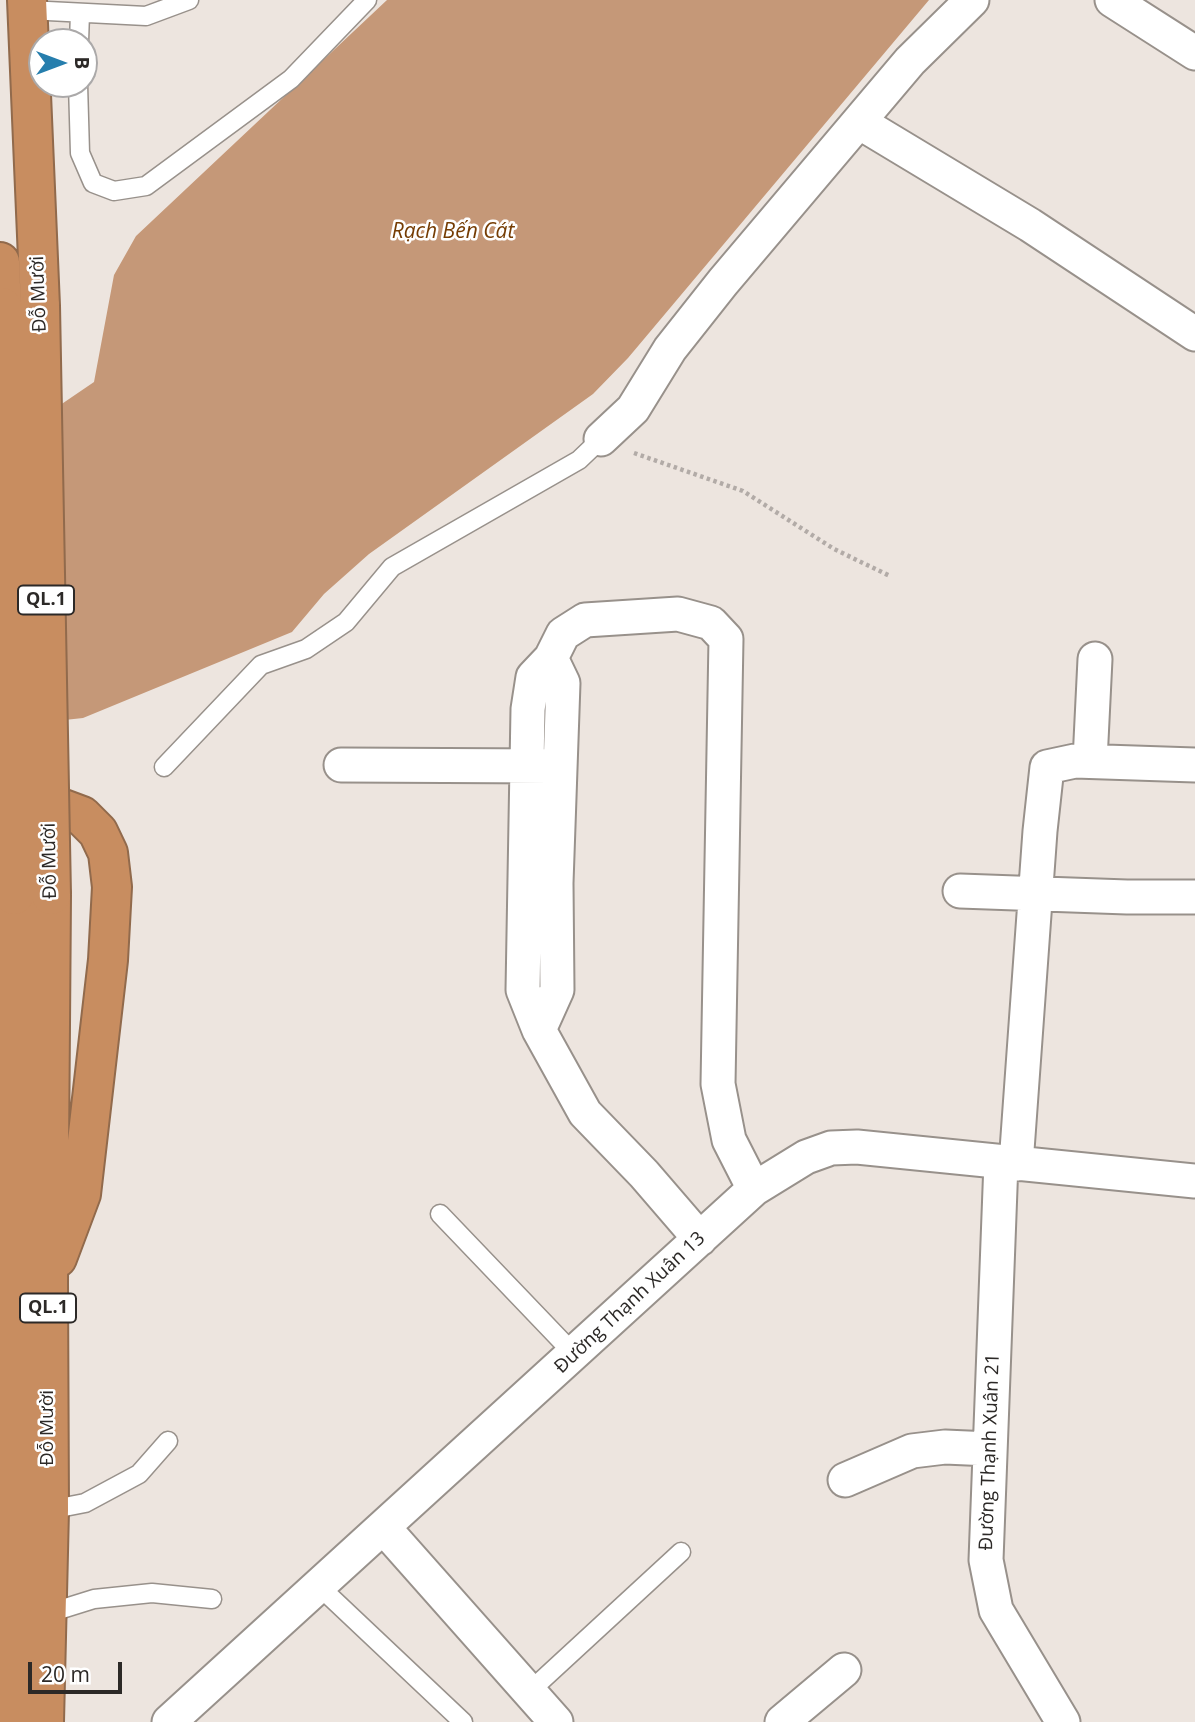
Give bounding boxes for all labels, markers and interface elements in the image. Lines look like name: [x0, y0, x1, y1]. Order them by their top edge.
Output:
north arrow: [28, 28, 98, 98]
text: B: [69, 57, 95, 69]
water label: Rạch Bến Cát: [392, 219, 514, 245]
street label: Đỗ Mười: [26, 256, 52, 332]
road number: QL.1: [18, 586, 74, 614]
street label: Đỗ Mười: [38, 823, 62, 899]
street label: Đường Thạnh Xuân 13: [550, 1227, 710, 1379]
road number: QL.1: [20, 1294, 76, 1322]
street label: Đường Thạnh Xuân 21: [975, 1353, 1005, 1551]
street label: Đỗ Mười: [37, 1390, 59, 1466]
scale bar: [32, 1648, 126, 1692]
text: 20 m: [41, 1660, 90, 1688]

